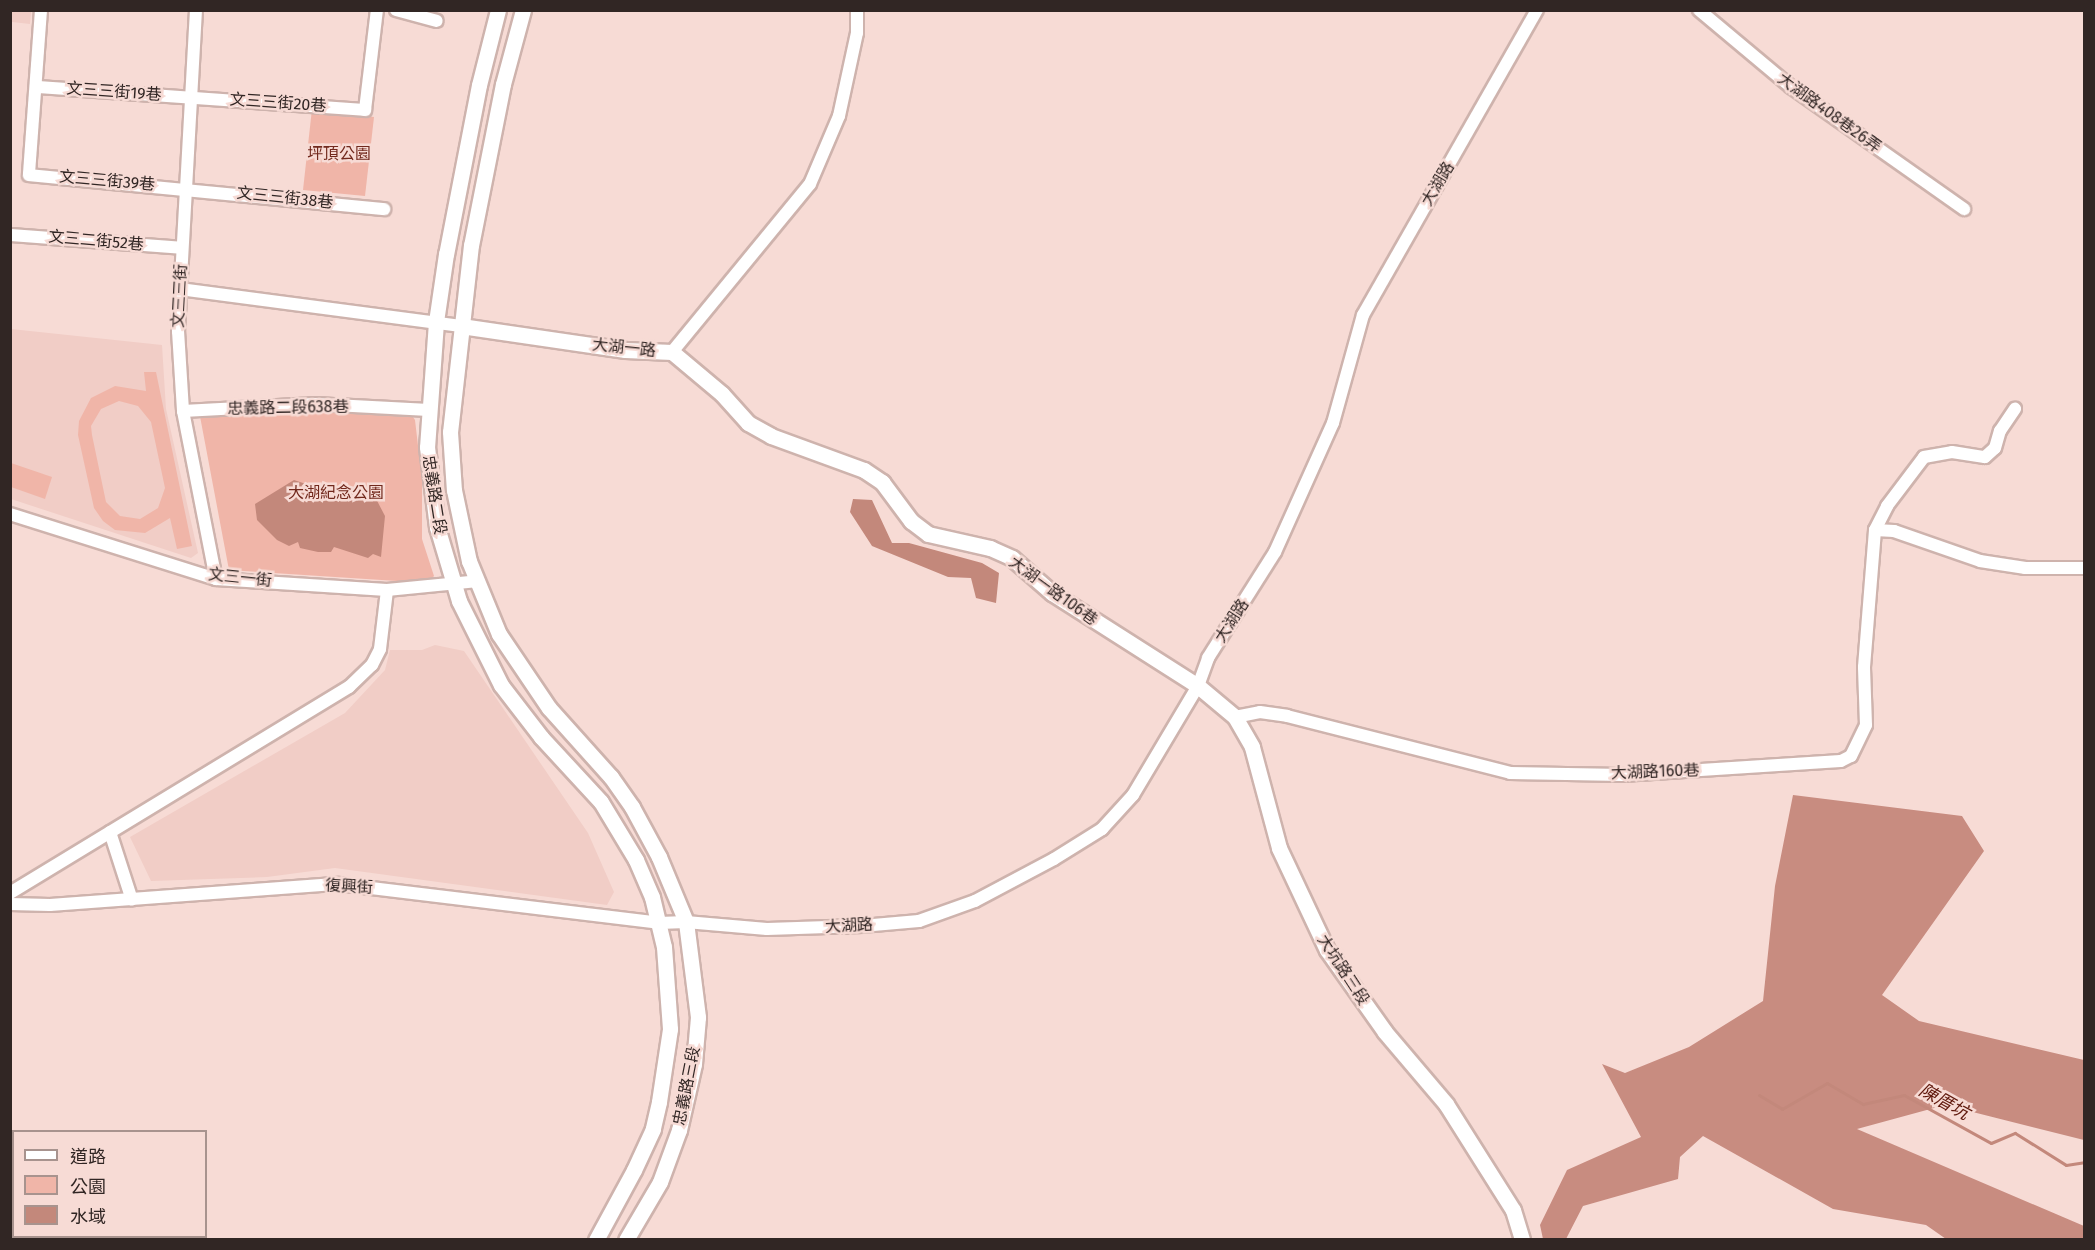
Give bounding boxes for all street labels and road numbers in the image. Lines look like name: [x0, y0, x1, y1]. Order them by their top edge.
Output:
street label: 大湖路408巷26弄: [1774, 69, 1884, 157]
street label: 文三三街19巷: [66, 79, 162, 105]
street label: 文三三街20巷: [229, 90, 327, 116]
street label: 大湖路: [1417, 158, 1459, 210]
street label: 文三三街39巷: [58, 167, 156, 195]
street label: 文三三街38巷: [236, 183, 334, 213]
street label: 文三二街52巷: [47, 227, 145, 255]
street label: 文三三街: [169, 264, 191, 328]
street label: 大湖一路: [591, 335, 657, 361]
street label: 忠義路二段638巷: [227, 397, 349, 419]
street label: 忠義路二段: [418, 454, 450, 536]
street label: 大湖一路106巷: [1005, 553, 1101, 629]
street label: 文三一街: [207, 565, 273, 591]
street label: 大湖路: [1211, 596, 1253, 646]
street label: 大湖路160巷: [1610, 761, 1700, 783]
street label: 復興街: [325, 876, 373, 898]
street label: 大湖路: [825, 915, 873, 937]
street label: 大坑路三段: [1313, 931, 1373, 1009]
street label: 忠義路三段: [670, 1045, 704, 1127]

